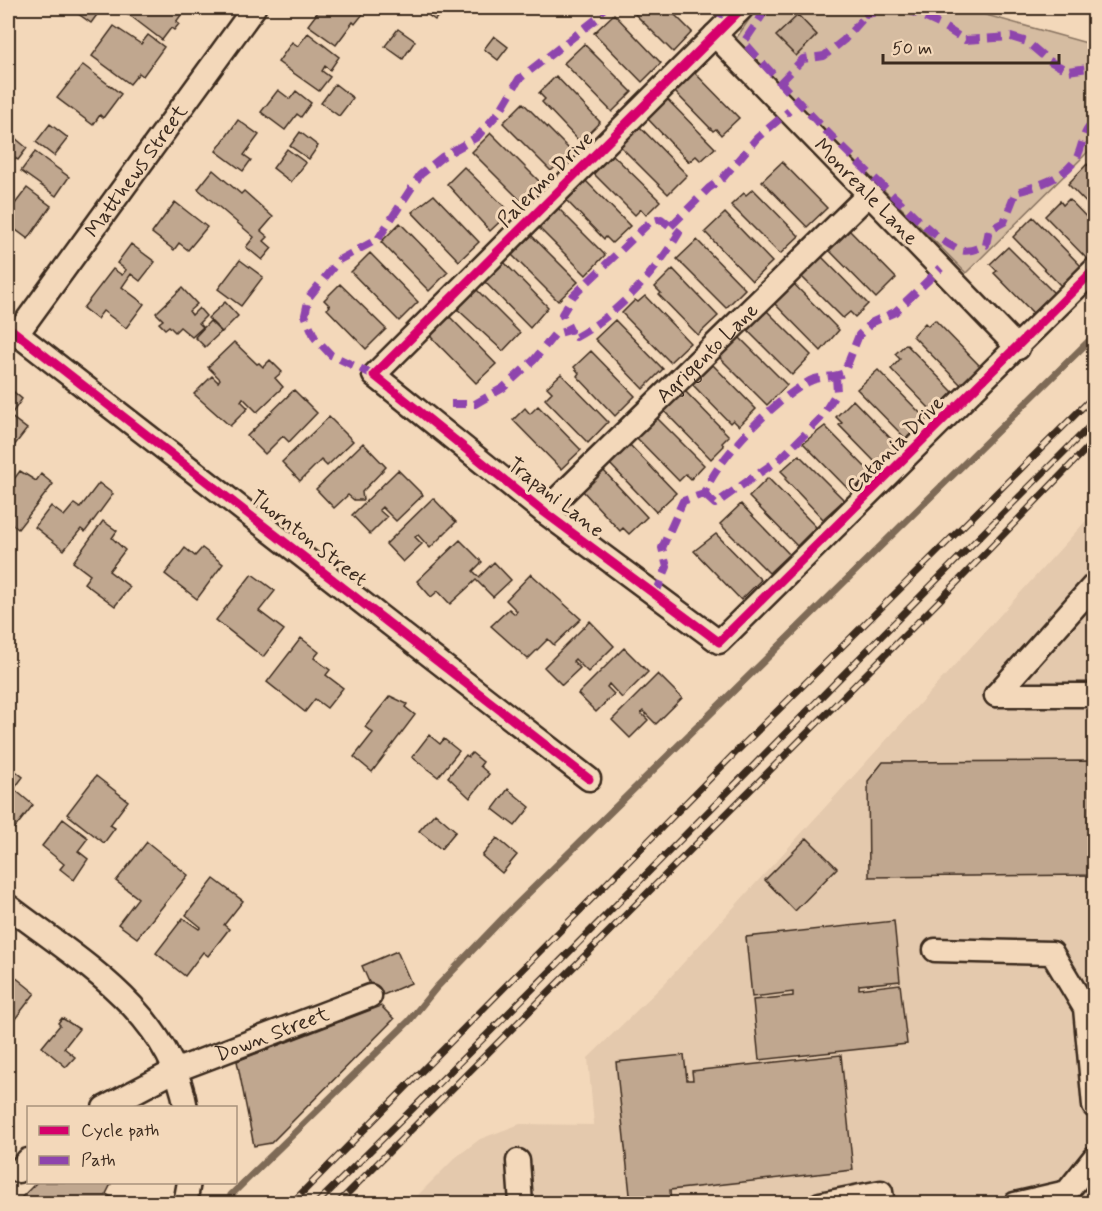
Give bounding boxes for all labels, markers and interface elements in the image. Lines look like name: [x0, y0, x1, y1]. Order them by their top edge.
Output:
scale bar: [883, 27, 1058, 65]
text: 50 m: [892, 37, 932, 61]
street label: Matthews Street: [79, 98, 195, 243]
street label: Palermo Drive: [491, 125, 600, 234]
street label: Monreale Lane: [807, 132, 925, 252]
street label: Agrigento Lane: [650, 297, 765, 410]
street label: Catania Drive: [841, 390, 951, 500]
street label: Trapani Lane: [501, 451, 609, 544]
street label: Thornton Street: [244, 484, 373, 594]
street label: Down Street: [211, 1000, 334, 1069]
legend: [27, 1106, 237, 1184]
text: Cycle path: [81, 1119, 159, 1143]
text: Path: [81, 1149, 116, 1173]

